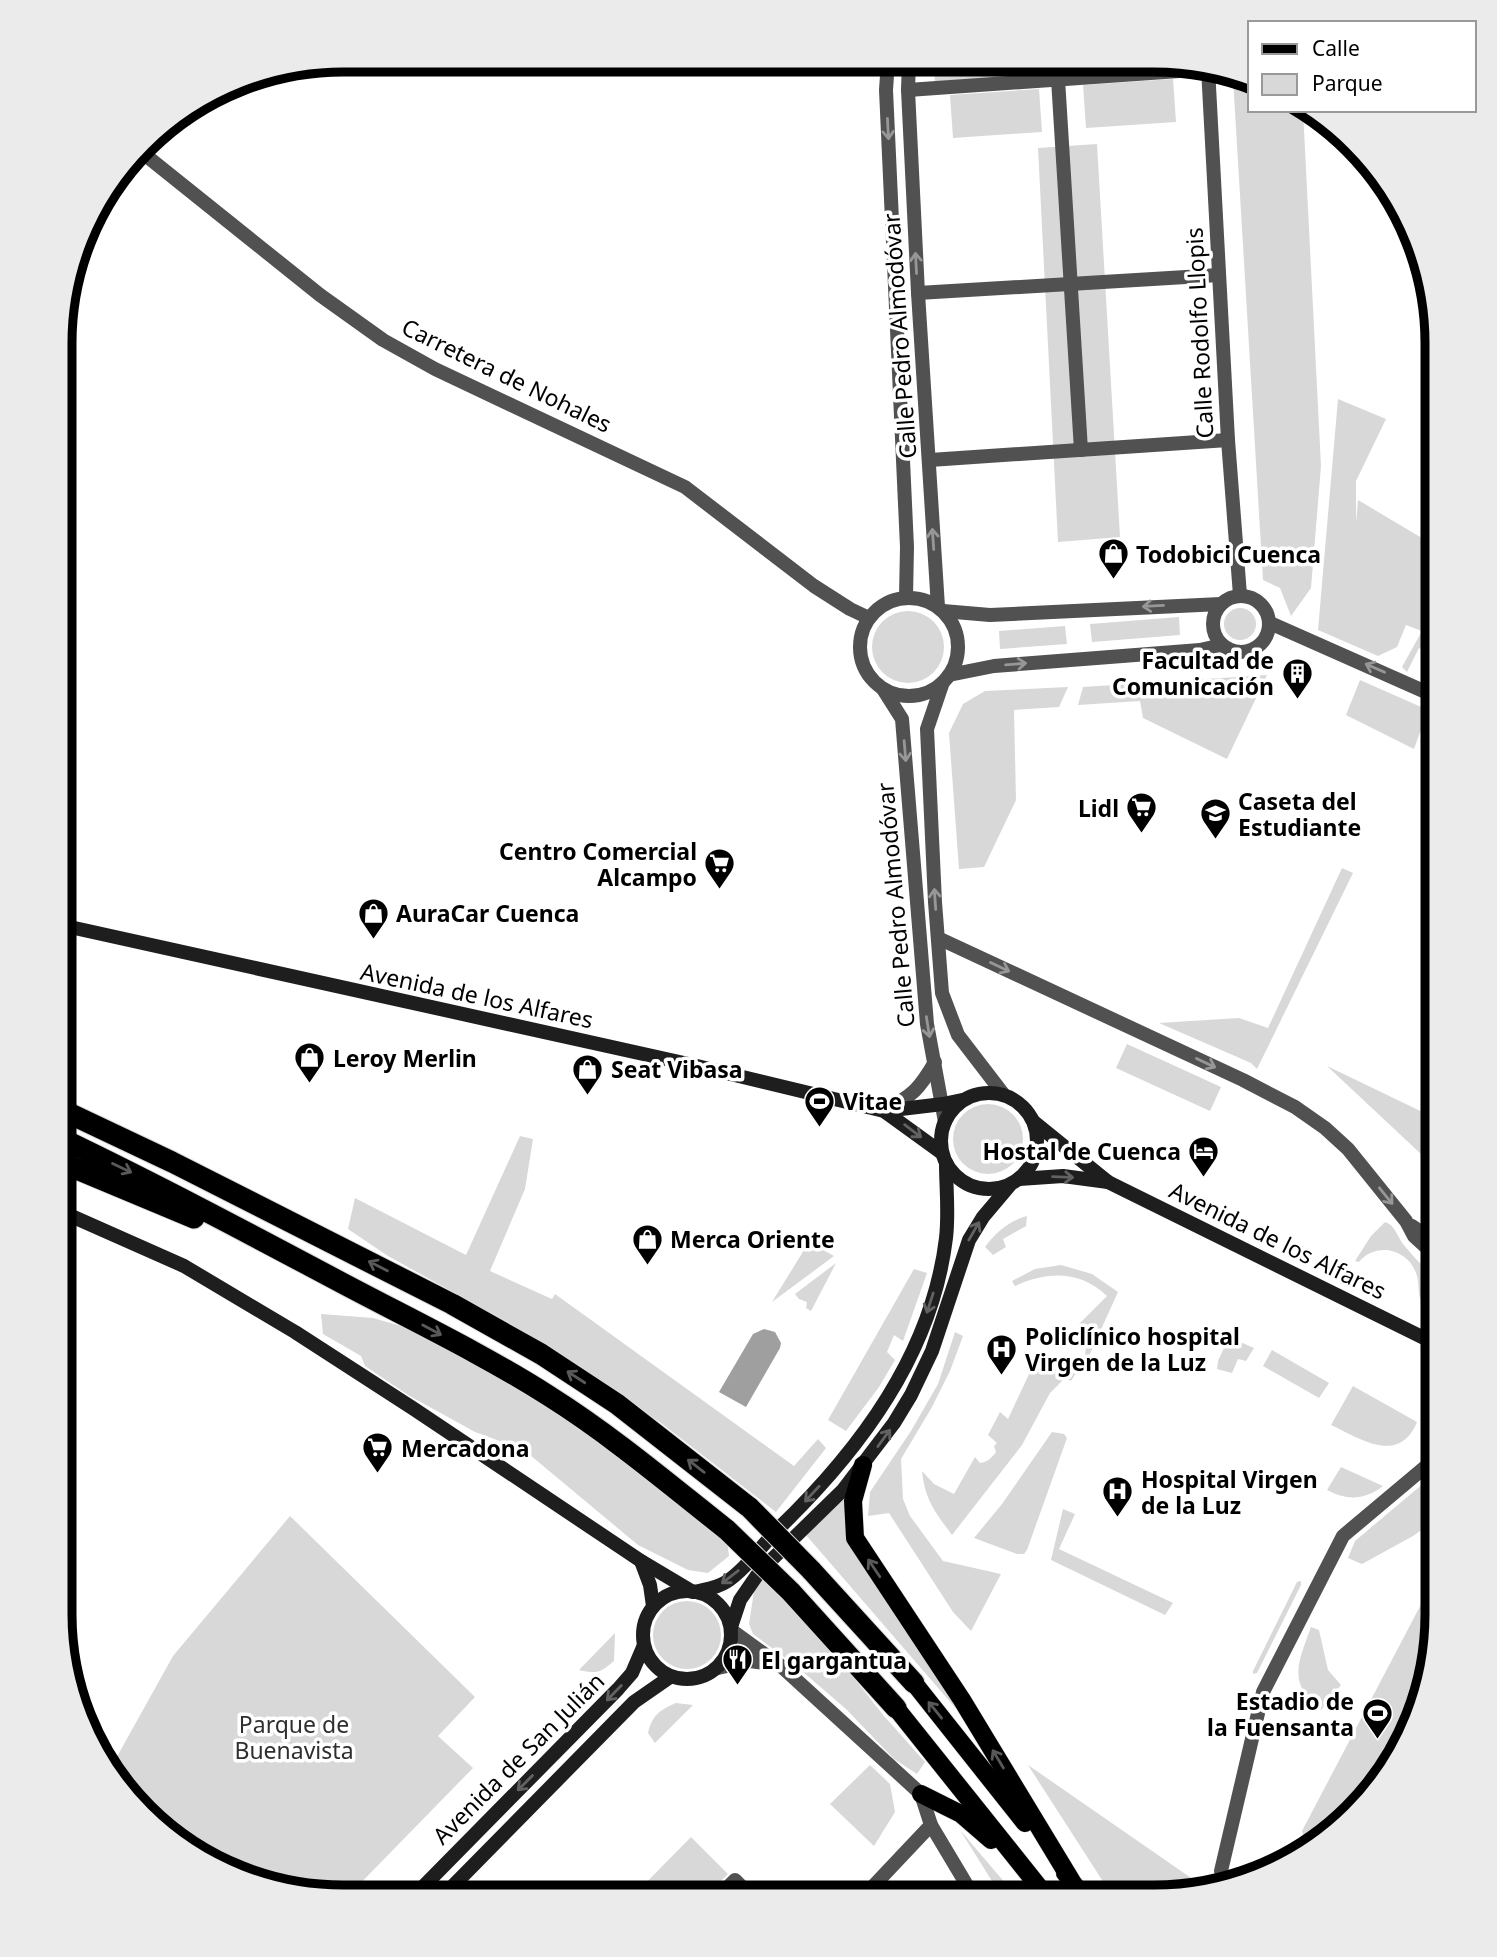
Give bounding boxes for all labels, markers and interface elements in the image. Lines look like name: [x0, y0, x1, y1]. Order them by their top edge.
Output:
legend: [1248, 21, 1476, 112]
text: Calle: [1312, 34, 1360, 62]
text: Parque: [1312, 69, 1382, 97]
one-way arrow: [881, 117, 894, 140]
street label: Calle Pedro Almodóvar: [874, 212, 924, 460]
street label: Calle Rodolfo Llopis: [1177, 227, 1221, 439]
one-way arrow: [910, 252, 923, 275]
street label: Carretera de Nohales: [397, 310, 617, 440]
one-way arrow: [926, 528, 939, 551]
shop icon: Todobici Cuenca: [1096, 537, 1130, 581]
place label: Todobici Cuenca: [1136, 538, 1321, 570]
one-way arrow: [1142, 600, 1165, 613]
place label: Facultad de Comunicación: [1112, 644, 1274, 702]
building icon: Facultad de Comunicación: [1280, 656, 1314, 700]
one-way arrow: [1004, 657, 1027, 670]
one-way arrow: [1365, 661, 1386, 674]
one-way arrow: [899, 740, 912, 762]
street label: Calle Pedro Almodóvar: [868, 781, 922, 1029]
place label: Caseta del Estudiante: [1238, 785, 1361, 843]
supermarket icon: Lidl: [1125, 791, 1159, 835]
place label: Lidl: [1078, 792, 1119, 824]
school or university icon: Caseta del Estudiante: [1198, 797, 1232, 841]
place label: Centro Comercial Alcampo: [499, 835, 697, 893]
supermarket icon: Centro Comercial Alcampo: [703, 847, 737, 891]
one-way arrow: [928, 888, 941, 910]
shop icon: AuraCar Cuenca: [356, 896, 390, 940]
place label: AuraCar Cuenca: [396, 897, 579, 929]
street label: Avenida de los Alfares: [358, 955, 596, 1035]
one-way arrow: [989, 961, 1010, 974]
one-way arrow: [922, 1015, 935, 1038]
shop icon: Leroy Merlin: [293, 1041, 327, 1085]
place label: Leroy Merlin: [333, 1042, 477, 1074]
shop icon: Seat Vibasa: [571, 1052, 605, 1096]
place label: Seat Vibasa: [611, 1053, 743, 1085]
one-way arrow: [1195, 1056, 1216, 1070]
sports icon: Vitae: [803, 1084, 837, 1128]
place label: Vitae: [843, 1085, 902, 1117]
one-way arrow: [904, 1123, 923, 1138]
hotel icon: Hostal de Cuenca: [1187, 1134, 1221, 1178]
place label: Hostal de Cuenca: [983, 1135, 1181, 1167]
one-way arrow: [111, 1161, 132, 1175]
one-way arrow: [1051, 1171, 1074, 1184]
street label: Avenida de los Alfares: [1165, 1174, 1391, 1306]
one-way arrow: [1378, 1187, 1393, 1205]
one-way arrow: [968, 1221, 982, 1241]
shop icon: Merca Oriente: [630, 1222, 664, 1266]
place label: Merca Oriente: [670, 1223, 835, 1255]
one-way arrow: [368, 1259, 389, 1273]
one-way arrow: [923, 1291, 935, 1313]
place label: Policlínico hospital Virgen de la Luz: [1025, 1320, 1240, 1378]
one-way arrow: [421, 1324, 442, 1337]
hospital icon: Policlínico hospital Virgen de la Luz: [985, 1332, 1019, 1376]
one-way arrow: [567, 1370, 587, 1384]
one-way arrow: [877, 1429, 891, 1448]
supermarket icon: Mercadona: [361, 1431, 395, 1475]
place label: Mercadona: [401, 1432, 530, 1464]
one-way arrow: [687, 1459, 706, 1474]
place label: Hospital Virgen de la Luz: [1141, 1463, 1318, 1521]
hospital icon: Hospital Virgen de la Luz: [1101, 1475, 1135, 1519]
one-way arrow: [804, 1485, 820, 1503]
one-way arrow: [867, 1559, 882, 1578]
one-way arrow: [721, 1570, 740, 1585]
restaurant icon: El gargantua: [721, 1643, 755, 1687]
place label: El gargantua: [761, 1644, 907, 1676]
street label: Avenida de San Julián: [425, 1665, 611, 1851]
one-way arrow: [605, 1685, 622, 1702]
place label: Estadio de la Fuensanta: [1207, 1685, 1354, 1743]
sports icon: Estadio de la Fuensanta: [1360, 1697, 1394, 1741]
one-way arrow: [927, 1701, 943, 1719]
park label: Parque de Buenavista: [234, 1708, 354, 1766]
one-way arrow: [990, 1750, 1004, 1770]
one-way arrow: [517, 1774, 534, 1791]

